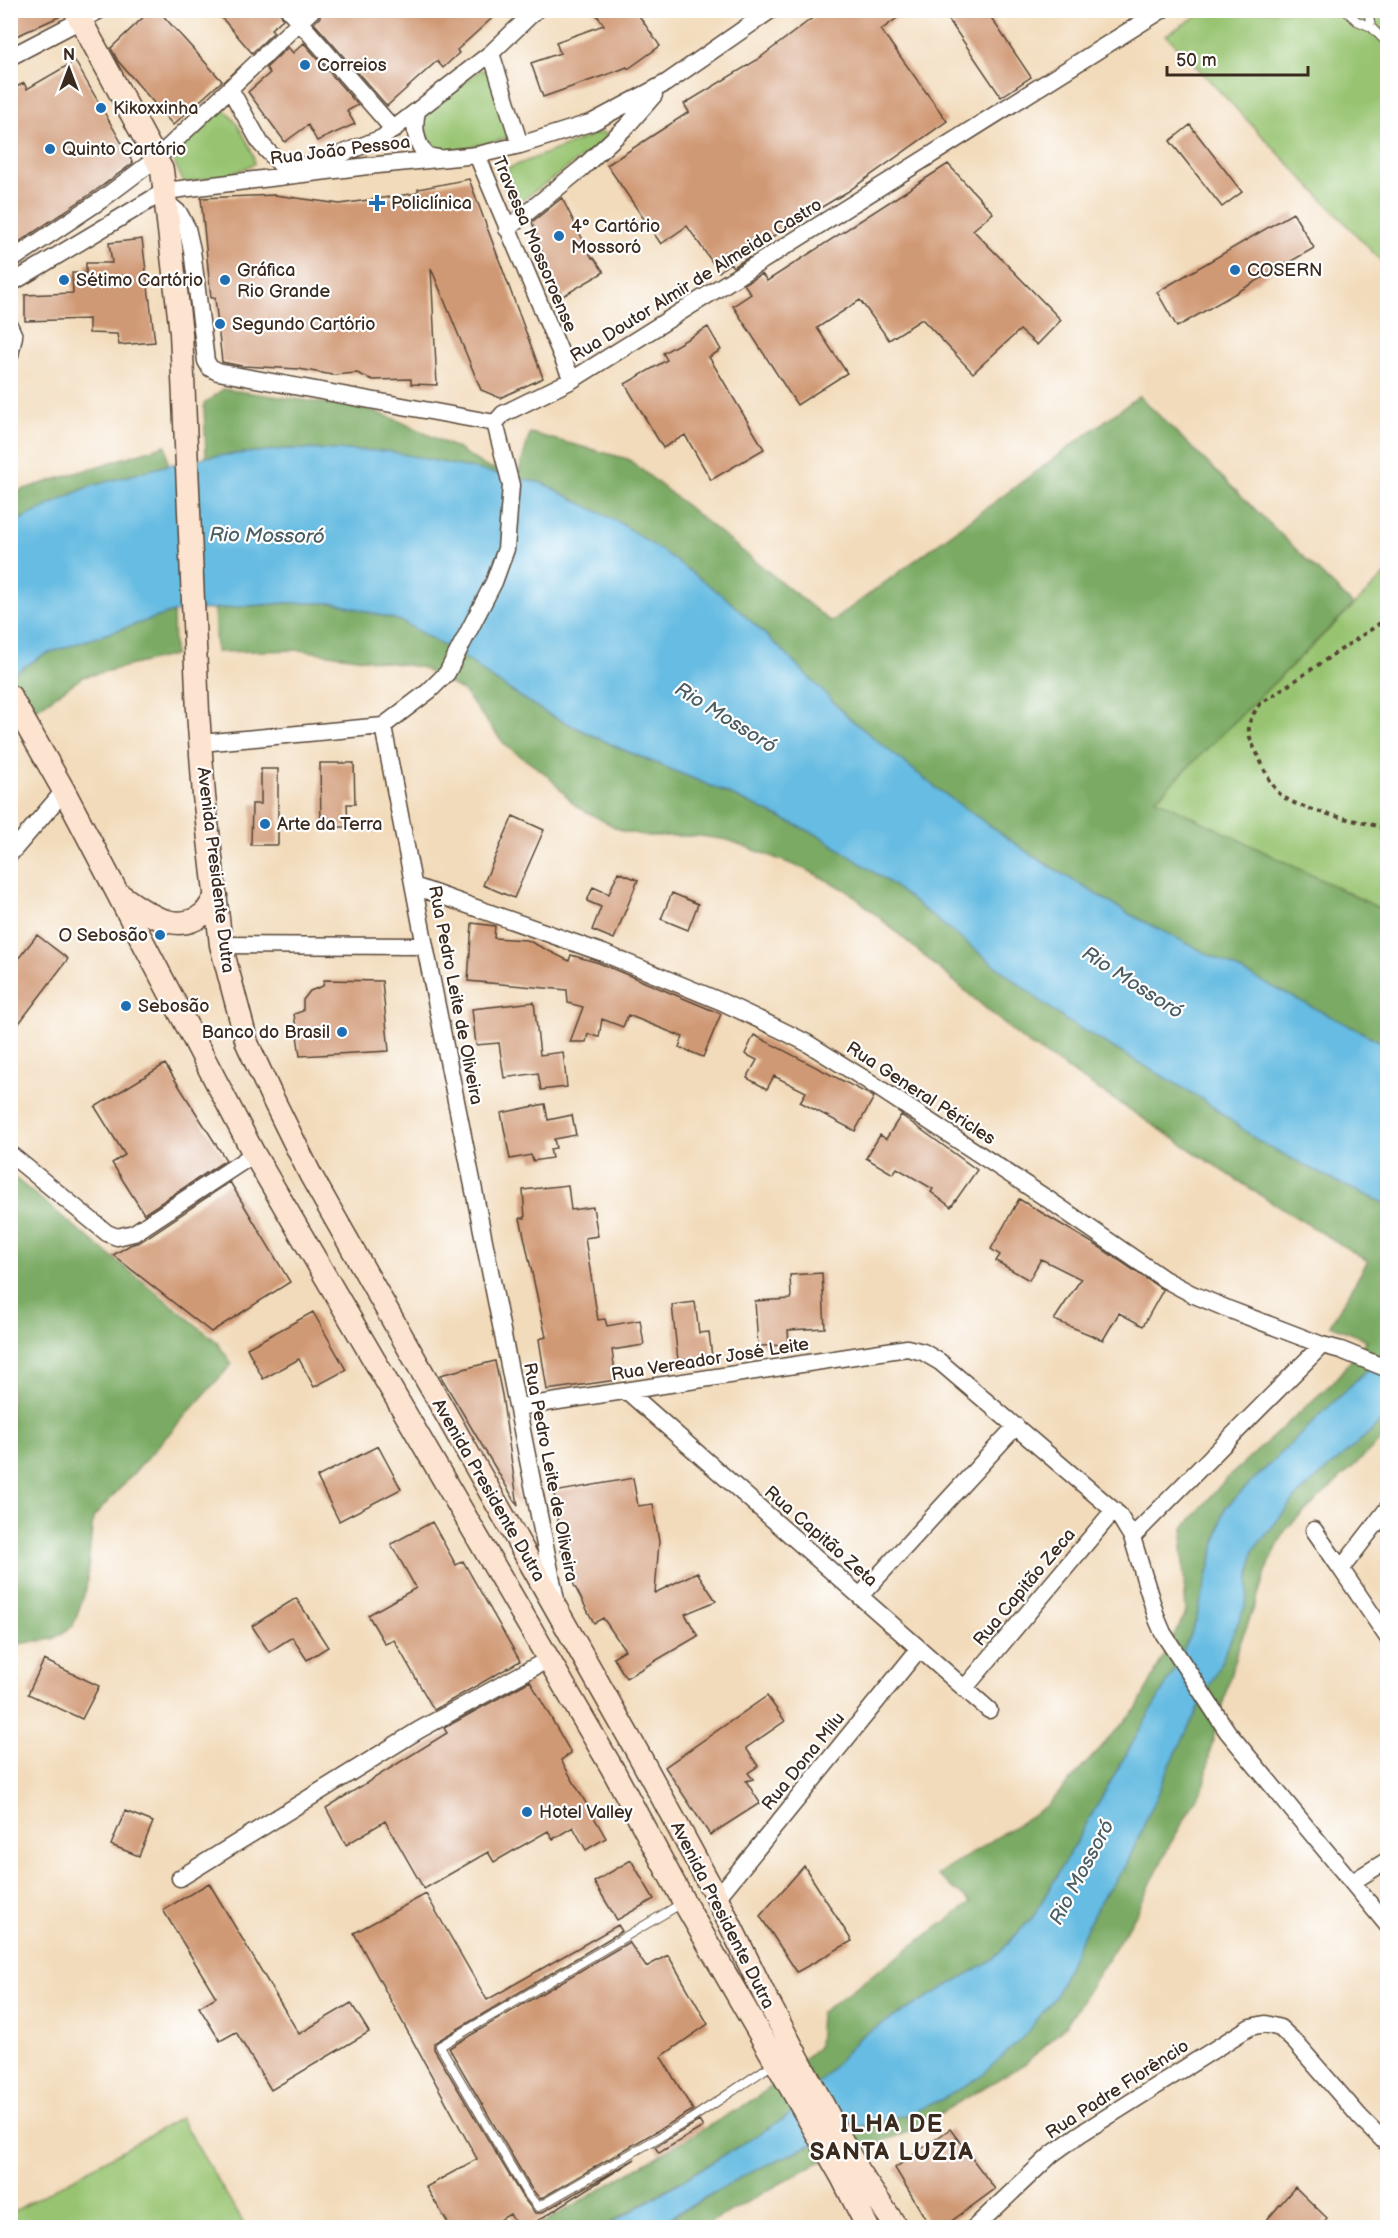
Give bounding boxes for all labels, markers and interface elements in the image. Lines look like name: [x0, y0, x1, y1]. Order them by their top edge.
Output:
north arrow: [39, 39, 99, 99]
scale bar: [1167, 39, 1308, 77]
text: N: [63, 46, 75, 65]
text: 50 m: [1176, 50, 1217, 71]
place label: Correios: [317, 55, 387, 76]
marker: Correios: [298, 58, 312, 72]
place label: Kikoxxinha: [113, 98, 198, 119]
marker: Kikoxxinha: [94, 101, 108, 115]
street label: Rua João Pessoa: [269, 131, 411, 170]
place label: Quinto Cartório: [62, 139, 186, 160]
marker: Quinto Cartório: [43, 142, 57, 156]
street label: Travessa Mossoroense: [488, 153, 581, 335]
place label: Policlínica: [391, 193, 472, 214]
marker: Policlínica: [368, 194, 386, 212]
street label: Rua Doutor Almir de Almeida Castro: [567, 194, 826, 367]
place label: 4º Cartório Mossoró: [571, 216, 660, 258]
marker: 4º Cartório Mossoró: [552, 229, 566, 243]
place label: Gráfica Rio Grande: [237, 260, 330, 302]
place label: COSERN: [1247, 260, 1323, 281]
marker: COSERN: [1228, 263, 1242, 277]
place label: Sétimo Cartório: [76, 270, 203, 291]
marker: Sétimo Cartório: [57, 273, 71, 287]
marker: Gráfica Rio Grande: [218, 273, 232, 287]
place label: Segundo Cartório: [232, 314, 375, 335]
marker: Segundo Cartório: [213, 317, 227, 331]
water label: Rio Mossoró: [209, 523, 325, 549]
water label: Rio Mossoró: [670, 677, 781, 759]
street label: Avenida Presidente Dutra: [192, 766, 239, 974]
place label: Arte da Terra: [277, 814, 382, 835]
marker: Arte da Terra: [258, 817, 272, 831]
street label: Rua Pedro Leite de Oliveira: [424, 884, 487, 1106]
place label: O Sebosão: [58, 925, 148, 946]
marker: O Sebosão: [153, 928, 167, 942]
water label: Rio Mossoró: [1078, 941, 1187, 1024]
place label: Sebosão: [138, 996, 209, 1017]
marker: Sebosão: [119, 999, 133, 1013]
place label: Banco do Brasil: [201, 1022, 330, 1043]
marker: Banco do Brasil: [335, 1025, 349, 1039]
street label: Rua General Péricles: [842, 1037, 999, 1149]
street label: Rua Vereador José Leite: [610, 1333, 811, 1385]
street label: Rua Pedro Leite de Oliveira: [519, 1361, 582, 1583]
street label: Avenida Presidente Dutra: [428, 1395, 549, 1585]
street label: Rua Capitão Zeta: [760, 1482, 881, 1591]
street label: Rua Capitão Zeca: [969, 1524, 1080, 1651]
street label: Rua Dona Milu: [757, 1708, 849, 1815]
place label: Hotel Valley: [539, 1802, 633, 1823]
marker: Hotel Valley: [520, 1805, 534, 1819]
water label: Rio Mossoró: [1044, 1816, 1120, 1929]
street label: Avenida Presidente Dutra: [666, 1818, 779, 2012]
street label: Rua Padre Florêncio: [1042, 2035, 1193, 2144]
district label: ILHA DE SANTA LUZIA: [810, 2110, 974, 2167]

